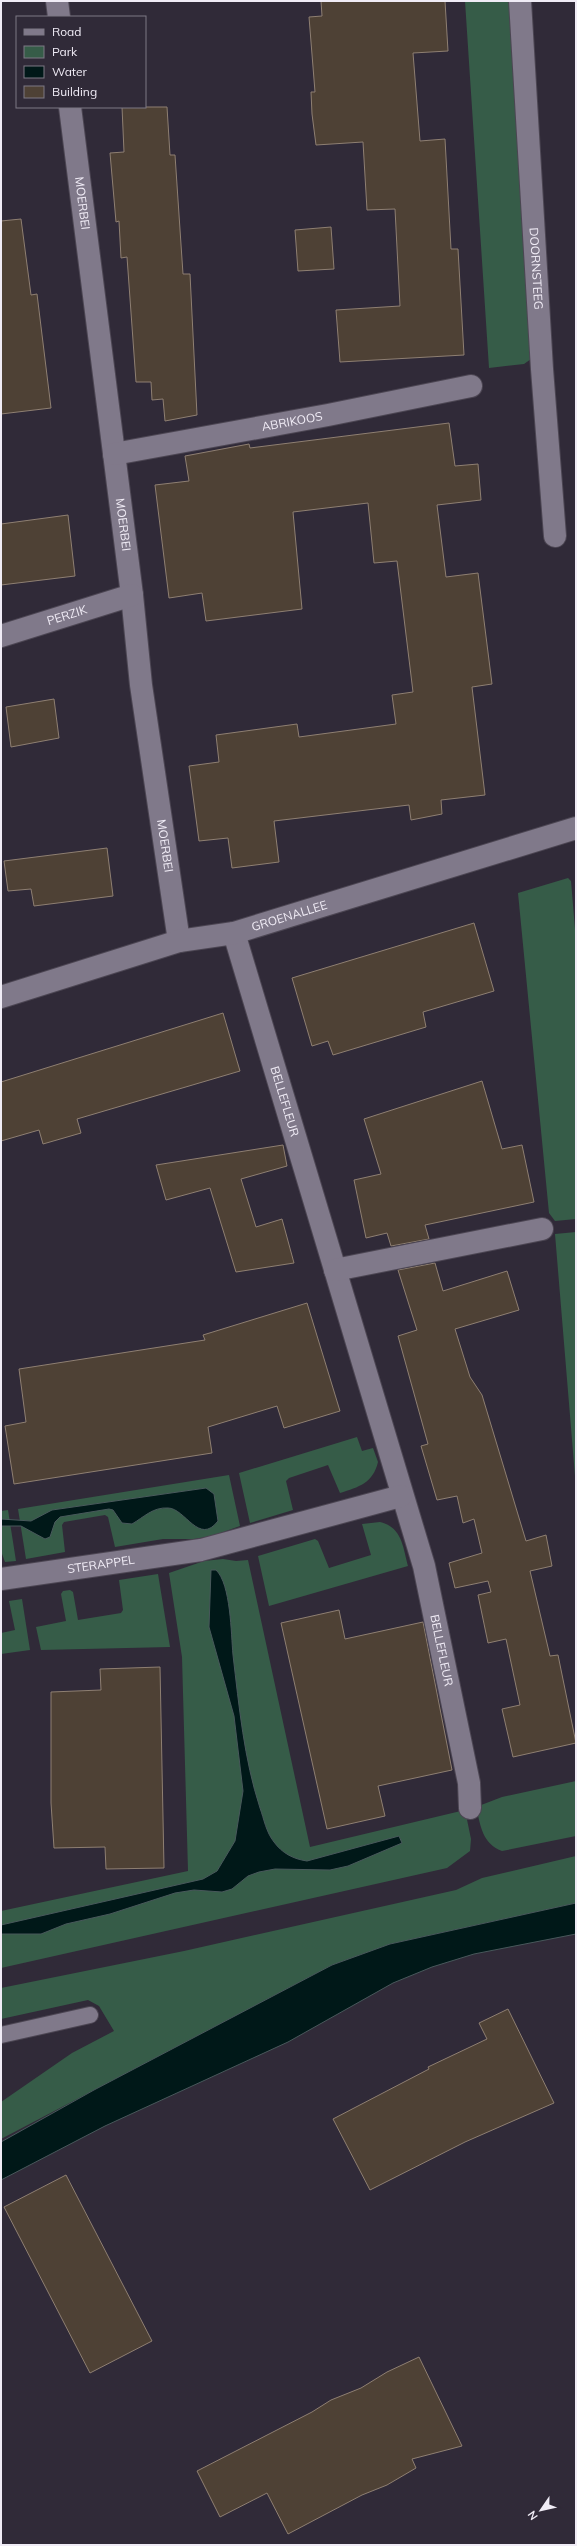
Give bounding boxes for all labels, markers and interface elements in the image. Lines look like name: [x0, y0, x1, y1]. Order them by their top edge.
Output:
legend: [16, 16, 146, 108]
text: Road: [52, 24, 81, 39]
text: Park: [52, 44, 78, 59]
text: Water: [52, 64, 88, 79]
text: Building: [52, 84, 97, 99]
street label: MOERBEI: [72, 176, 94, 231]
street label: DOORNSTEEG: [527, 227, 546, 310]
street label: ABRIKOOS: [260, 408, 324, 434]
street label: MOERBEI: [113, 497, 134, 552]
street label: PERZIK: [45, 602, 89, 628]
street label: MOERBEI: [154, 818, 177, 873]
street label: GROENALLEE: [249, 897, 329, 934]
street label: BELLEFLEUR: [267, 1064, 303, 1138]
street label: STERAPPEL: [66, 1552, 136, 1576]
street label: BELLEFLEUR: [427, 1613, 457, 1687]
north arrow: [521, 2490, 561, 2530]
text: N: [525, 2508, 541, 2523]

